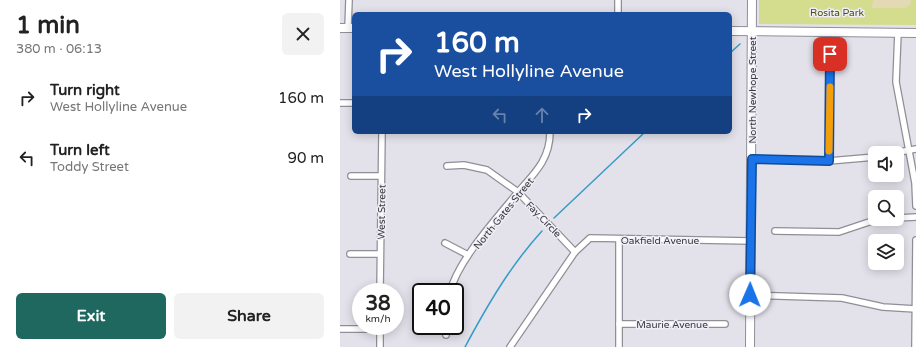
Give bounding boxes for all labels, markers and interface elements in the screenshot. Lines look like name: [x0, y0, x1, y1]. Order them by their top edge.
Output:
park label: Rosita Park: [810, 7, 864, 19]
text: 1 min: [16, 11, 80, 40]
button: close: [282, 13, 324, 55]
text: 160 m: [434, 26, 520, 60]
icon: right: [368, 28, 420, 80]
street label: North Newhope Street: [747, 36, 759, 144]
pin: [813, 37, 847, 71]
text: 380 m · 06:13: [16, 41, 102, 57]
icon: arrive: [819, 43, 841, 65]
text: West Hollyline Avenue: [434, 60, 624, 82]
text: Turn right: [50, 81, 120, 99]
icon: right: [16, 87, 38, 109]
text: 160 m: [278, 89, 324, 107]
text: West Hollyline Avenue: [50, 99, 187, 115]
icon: left: [489, 104, 511, 126]
icon: ahead: [531, 104, 553, 126]
icon: right: [573, 104, 595, 126]
text: Turn left: [50, 141, 110, 159]
map controls: [868, 146, 904, 270]
button: sound: [868, 146, 904, 182]
icon: left: [16, 147, 38, 169]
text: 90 m: [287, 149, 324, 167]
text: Toddy Street: [50, 159, 129, 175]
street label: North Gates Street: [471, 175, 536, 252]
street label: West Street: [376, 184, 388, 240]
button: search: [868, 190, 904, 226]
street label: Fay Circle: [523, 199, 564, 240]
button: layers: [868, 234, 904, 270]
street label: Oakfield Avenue: [621, 235, 699, 247]
position arrow: [729, 274, 771, 316]
speed limit sign: 40: [412, 283, 464, 335]
text: 38: [365, 292, 391, 316]
button: Exit: [16, 293, 166, 339]
button: Share: [174, 293, 324, 339]
text: km/h: [365, 313, 391, 325]
street label: Maurie Avenue: [636, 319, 708, 331]

